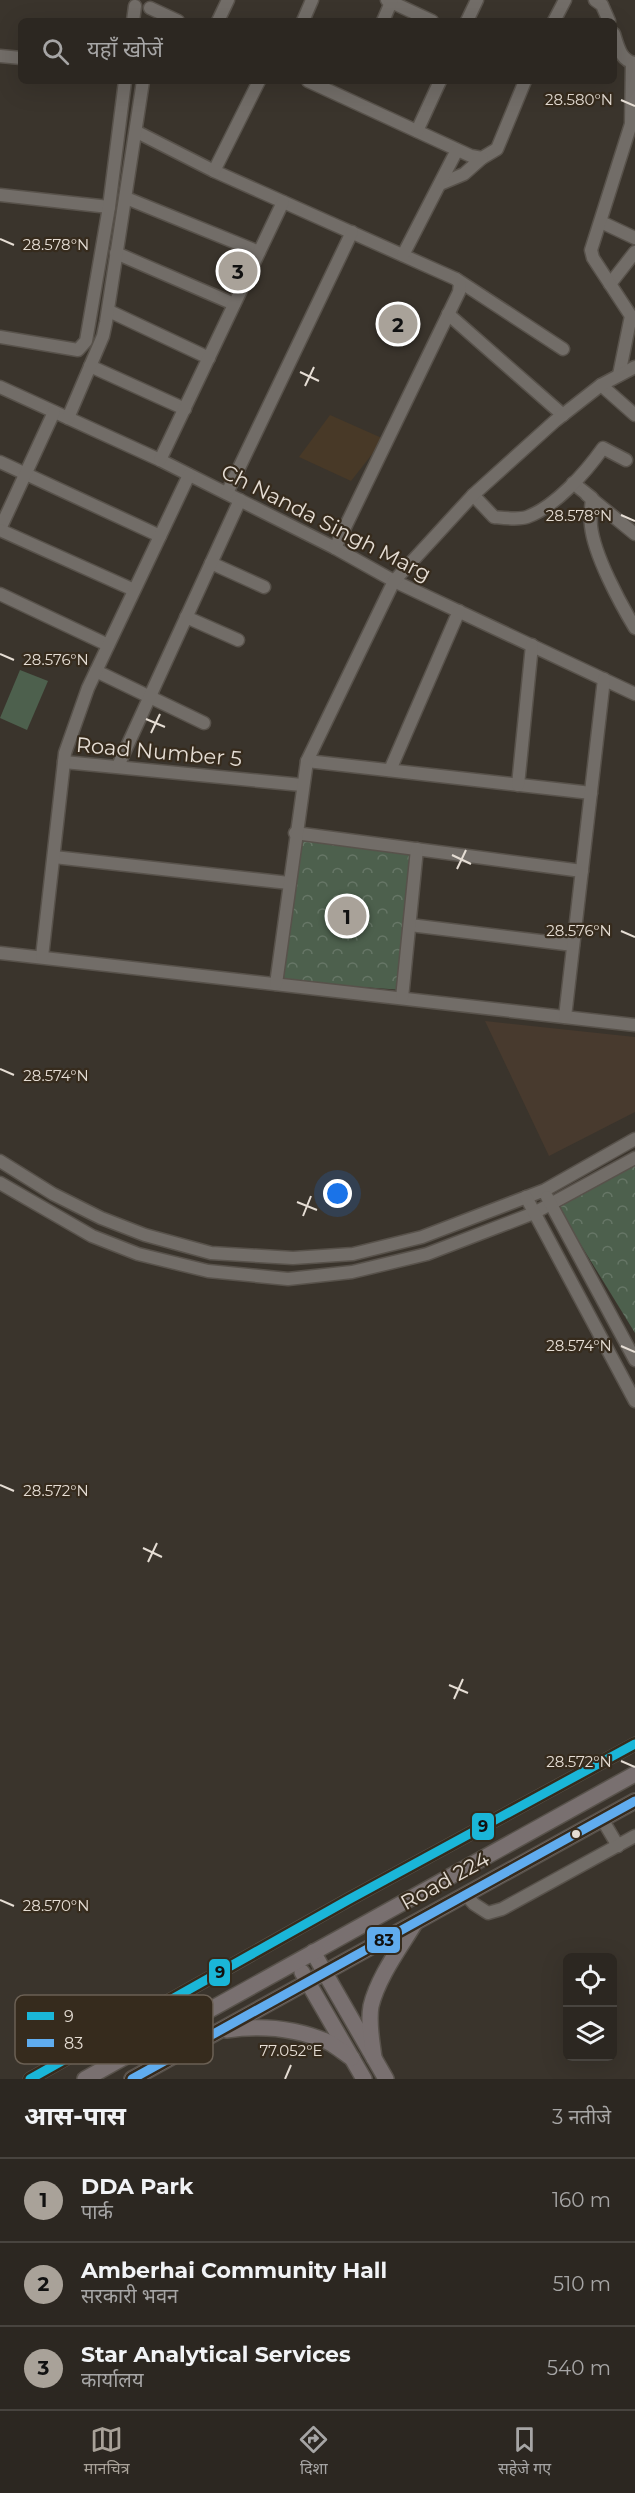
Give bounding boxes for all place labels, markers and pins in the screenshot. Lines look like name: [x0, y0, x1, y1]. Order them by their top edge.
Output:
pin: 3: [218, 248, 258, 294]
pin: 2: [378, 302, 418, 346]
pin: 1: [328, 894, 366, 938]
unlabelled marker: [570, 1828, 582, 1840]

